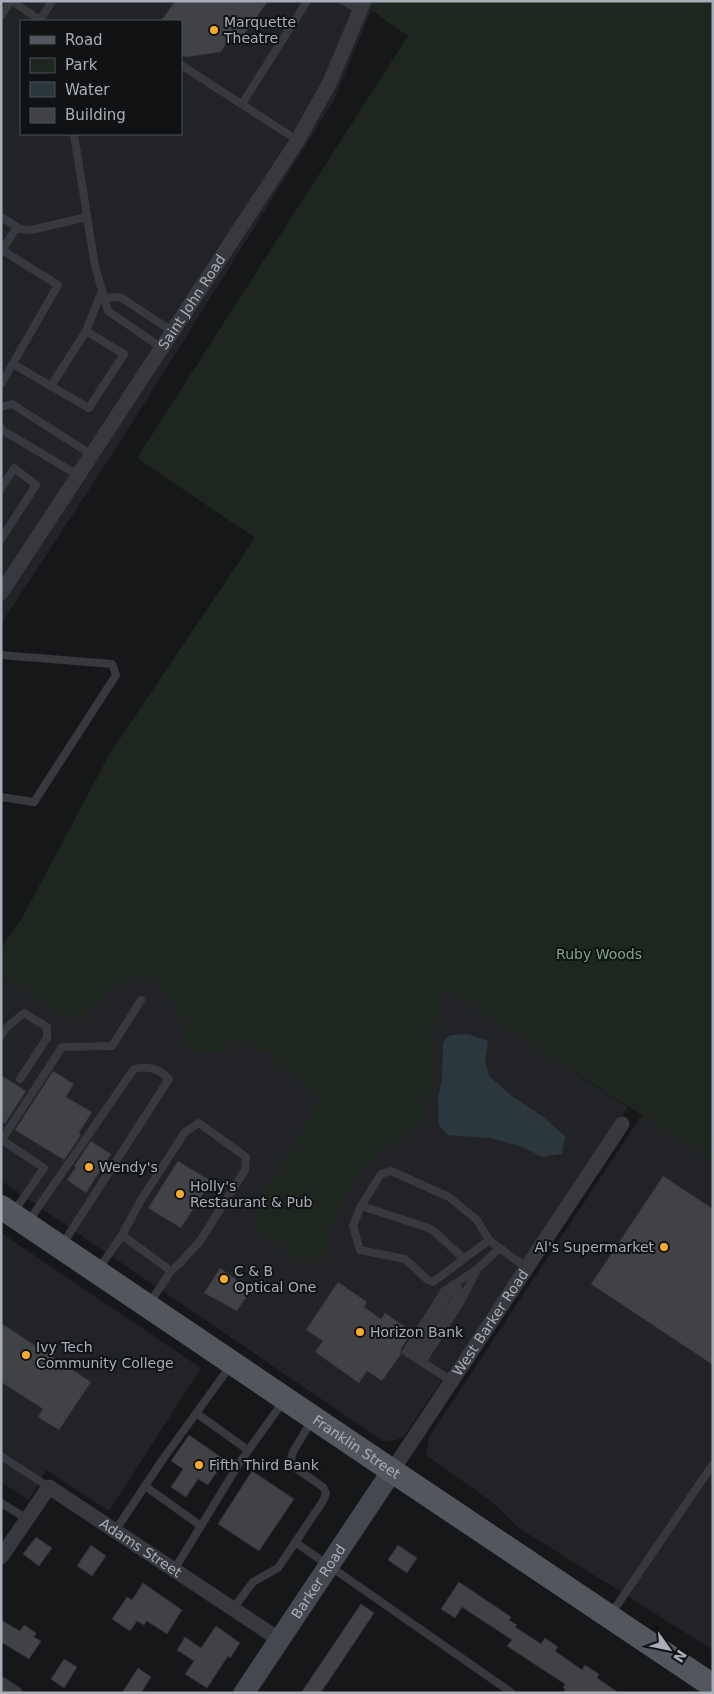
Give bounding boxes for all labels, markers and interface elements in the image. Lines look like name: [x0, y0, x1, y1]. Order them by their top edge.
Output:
place label: Marquette Theatre: [223, 14, 296, 46]
legend: [20, 20, 182, 135]
marker: Marquette Theatre: [208, 24, 220, 36]
text: Road: [65, 31, 103, 49]
text: Park: [65, 56, 98, 74]
text: Water: [65, 81, 110, 99]
text: Building: [65, 106, 126, 124]
street label: Saint John Road: [155, 251, 229, 352]
park label: Ruby Woods: [556, 946, 642, 962]
place label: Wendy's: [99, 1159, 158, 1175]
marker: Wendy's: [83, 1161, 95, 1173]
place label: Holly's Restaurant & Pub: [190, 1178, 313, 1210]
marker: Holly's Restaurant & Pub: [174, 1188, 186, 1200]
place label: Al's Supermarket: [534, 1239, 655, 1255]
marker: Al's Supermarket: [658, 1241, 670, 1253]
place label: C & B Optical One: [234, 1263, 316, 1295]
street label: West Barker Road: [449, 1266, 531, 1379]
marker: C & B Optical One: [218, 1273, 230, 1285]
place label: Horizon Bank: [370, 1324, 464, 1340]
marker: Horizon Bank: [354, 1326, 366, 1338]
place label: Ivy Tech Community College: [36, 1339, 174, 1371]
marker: Ivy Tech Community College: [20, 1349, 32, 1361]
street label: Franklin Street: [310, 1412, 404, 1482]
place label: Fifth Third Bank: [209, 1457, 320, 1473]
marker: Fifth Third Bank: [193, 1459, 205, 1471]
street label: Adams Street: [97, 1515, 185, 1581]
street label: Barker Road: [288, 1541, 349, 1622]
north arrow: [644, 1624, 694, 1674]
text: N: [670, 1647, 690, 1665]

